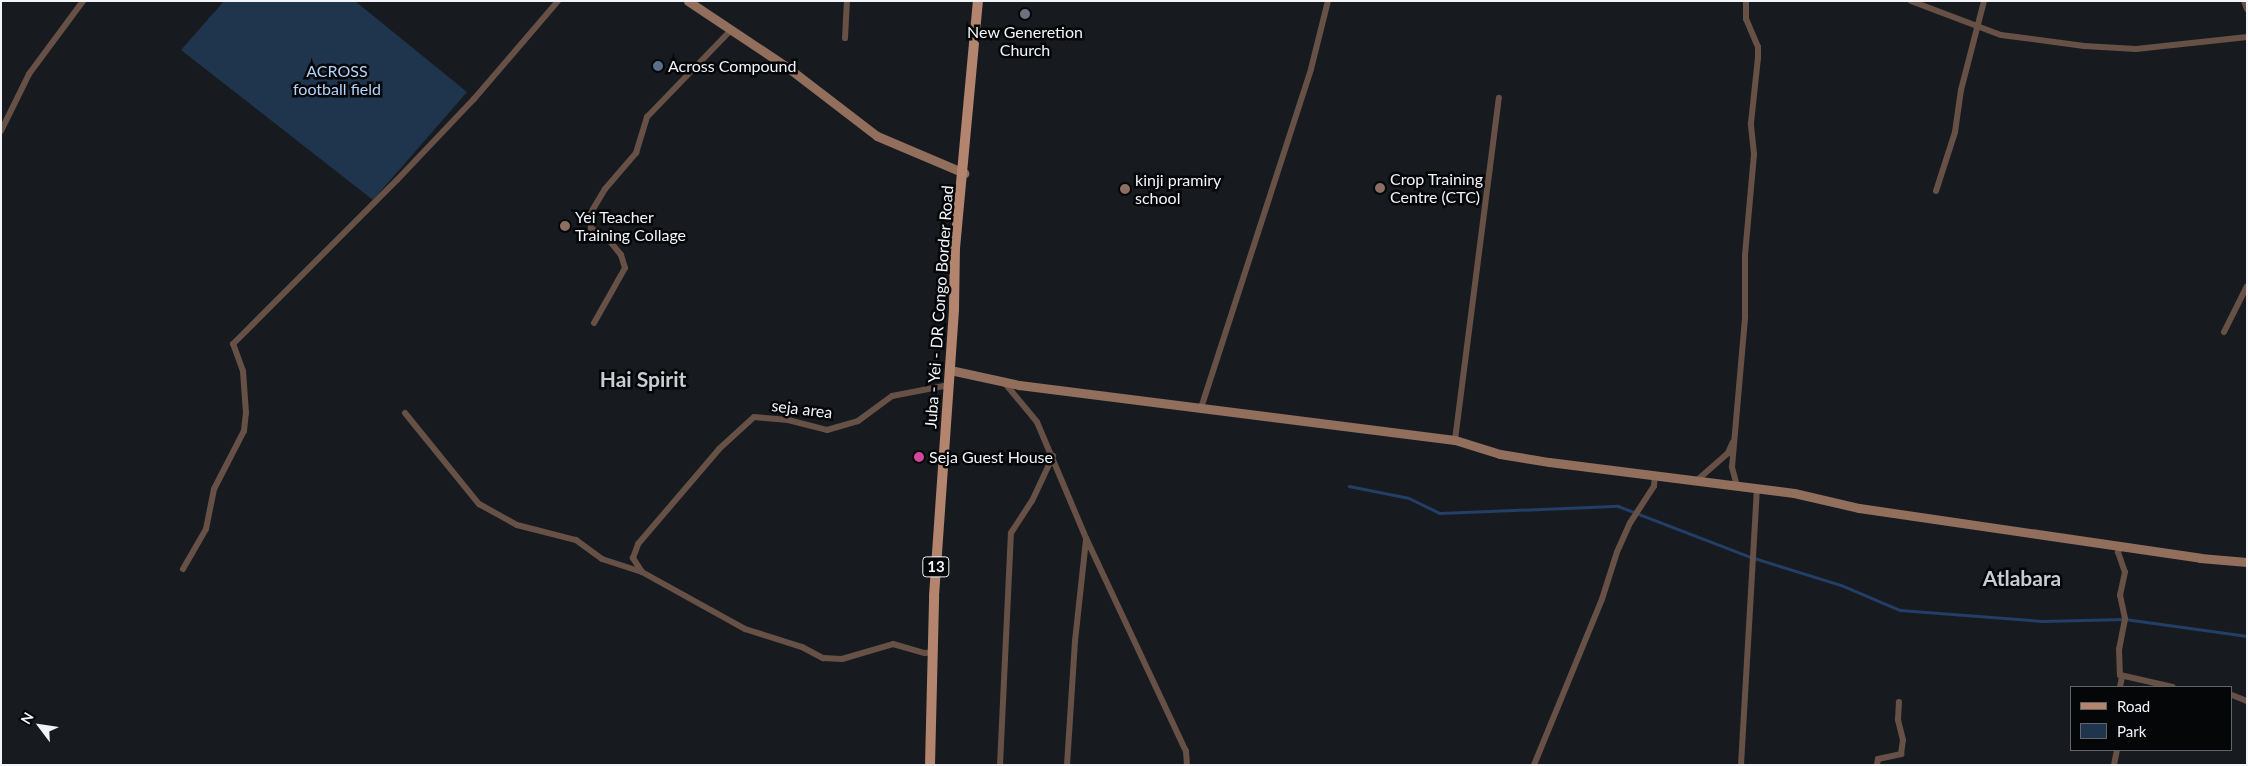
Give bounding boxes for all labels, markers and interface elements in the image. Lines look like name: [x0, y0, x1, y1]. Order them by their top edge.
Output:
marker: New Generetion Church: [1019, 8, 1031, 20]
place label: New Generetion Church: [967, 22, 1083, 60]
place label: Across Compound: [668, 56, 796, 76]
marker: Across Compound: [652, 60, 664, 72]
park label: ACROSS football field: [293, 61, 381, 99]
place label: Crop Training Centre (CTC): [1390, 169, 1483, 207]
place label: kinji pramiry school: [1135, 170, 1221, 208]
marker: Crop Training Centre (CTC): [1374, 182, 1386, 194]
marker: kinji pramiry school: [1119, 183, 1131, 195]
street label: Juba - Yei - DR Congo Border Road: [921, 184, 957, 430]
place label: Yei Teacher Training Collage: [575, 207, 686, 245]
marker: Yei Teacher Training Collage: [559, 220, 571, 232]
district label: Hai Spirit: [600, 366, 686, 392]
street label: seja area: [771, 396, 833, 422]
place label: Seja Guest House: [929, 447, 1053, 467]
marker: Seja Guest House: [913, 451, 925, 463]
road number: 13: [922, 554, 950, 580]
district label: Atlabara: [1983, 565, 2061, 591]
legend: [2070, 686, 2233, 751]
text: Road: [2117, 697, 2150, 715]
north arrow: [15, 701, 65, 751]
text: N: [17, 709, 37, 727]
text: Park: [2117, 722, 2146, 740]

